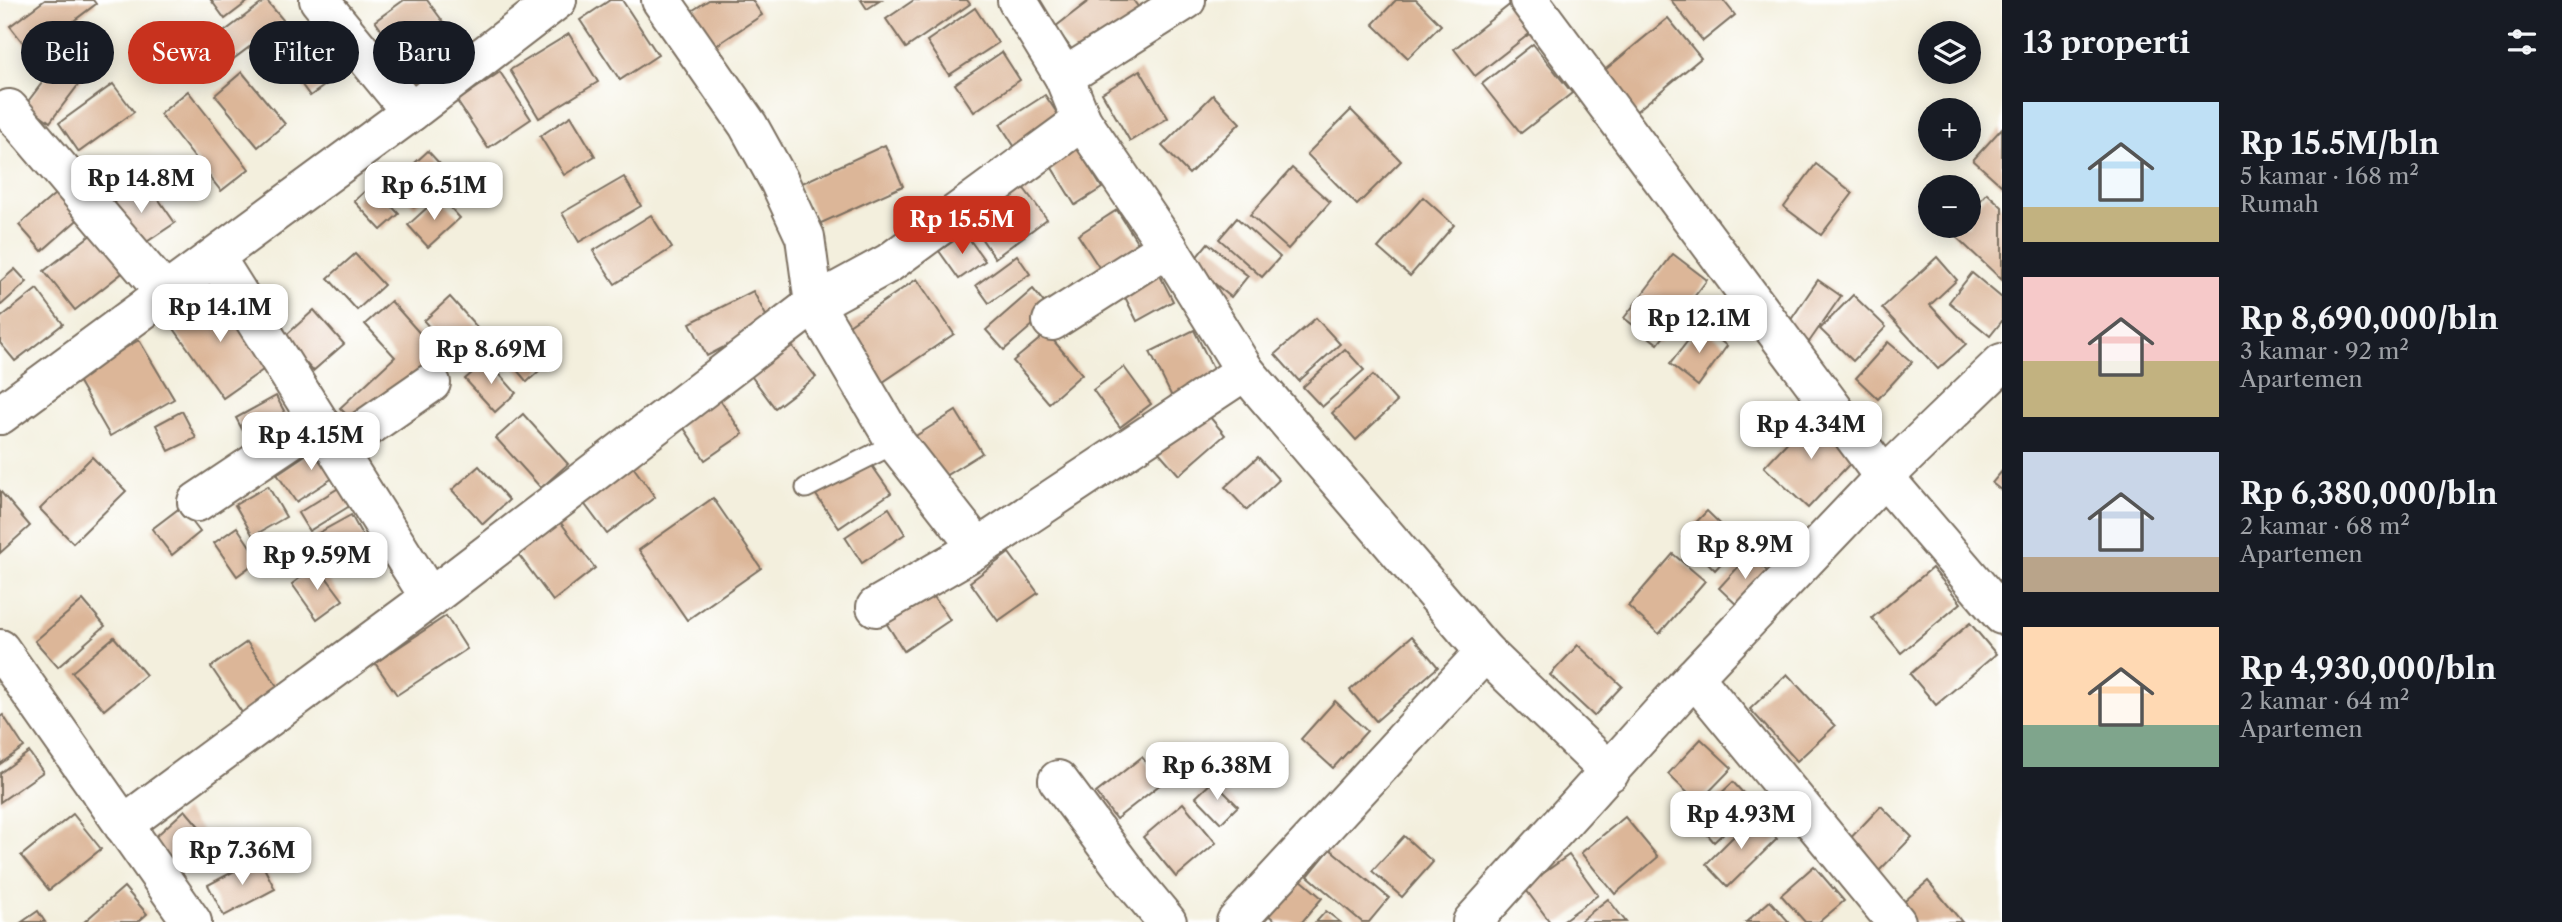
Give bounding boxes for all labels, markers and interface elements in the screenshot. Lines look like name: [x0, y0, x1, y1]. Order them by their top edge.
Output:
chip: Beli: [21, 21, 114, 84]
chip: Sewa: [128, 21, 235, 84]
chip: Filter: [249, 21, 359, 84]
chip: Baru: [373, 21, 475, 84]
map controls: [1918, 21, 1981, 238]
button: layers: [1918, 21, 1981, 84]
icon: filters: [2503, 23, 2541, 61]
text: 13 properti: [2023, 24, 2190, 61]
button: +: [1918, 98, 1981, 161]
text: Rp 15.5M/bln: [2240, 125, 2439, 162]
icon: home: [2079, 130, 2163, 214]
pin: Rp 14.8M: [69, 156, 213, 215]
pin: Rp 6.51M: [362, 162, 506, 222]
text: 5 kamar · 168 m²: [2240, 162, 2419, 190]
text: Rp 14.8M: [87, 164, 195, 192]
text: Rp 6.51M: [381, 171, 487, 199]
button: −: [1918, 175, 1981, 238]
text: Rumah: [2240, 190, 2319, 218]
pin: Rp 15.5M: [890, 196, 1034, 256]
text: Rp 15.5M: [909, 205, 1015, 233]
pin: Rp 14.1M: [148, 284, 292, 344]
text: Rp 14.1M: [168, 293, 272, 321]
pin: Rp 12.1M: [1627, 296, 1771, 355]
text: Rp 8,690,000/bln: [2240, 300, 2499, 337]
text: Rp 12.1M: [1647, 304, 1751, 332]
icon: home: [2079, 305, 2163, 389]
pin: Rp 8.69M: [419, 326, 563, 386]
text: Rp 8.69M: [435, 335, 547, 363]
text: 3 kamar · 92 m²: [2240, 337, 2409, 365]
text: Apartemen: [2240, 365, 2363, 393]
pin: Rp 4.34M: [1739, 402, 1883, 461]
text: Rp 4.34M: [1756, 410, 1866, 438]
pin: Rp 4.15M: [239, 412, 383, 472]
text: Rp 4.15M: [258, 421, 364, 449]
text: Rp 6,380,000/bln: [2240, 475, 2498, 512]
icon: home: [2079, 480, 2163, 564]
text: 2 kamar · 68 m²: [2240, 512, 2410, 540]
pin: Rp 8.9M: [1680, 522, 1810, 581]
text: Rp 8.9M: [1697, 530, 1794, 558]
pin: Rp 9.59M: [245, 532, 389, 592]
text: Apartemen: [2240, 540, 2363, 568]
text: Rp 9.59M: [263, 541, 371, 569]
text: Rp 4,930,000/bln: [2240, 650, 2496, 687]
icon: home: [2079, 655, 2163, 739]
text: 2 kamar · 64 m²: [2240, 687, 2410, 715]
text: Apartemen: [2240, 715, 2363, 743]
pin: Rp 6.38M: [1145, 742, 1289, 802]
text: Rp 6.38M: [1162, 751, 1272, 779]
pin: Rp 4.93M: [1669, 792, 1813, 851]
text: Rp 4.93M: [1686, 800, 1796, 828]
pin: Rp 7.36M: [170, 828, 314, 887]
text: Rp 7.36M: [188, 836, 296, 864]

